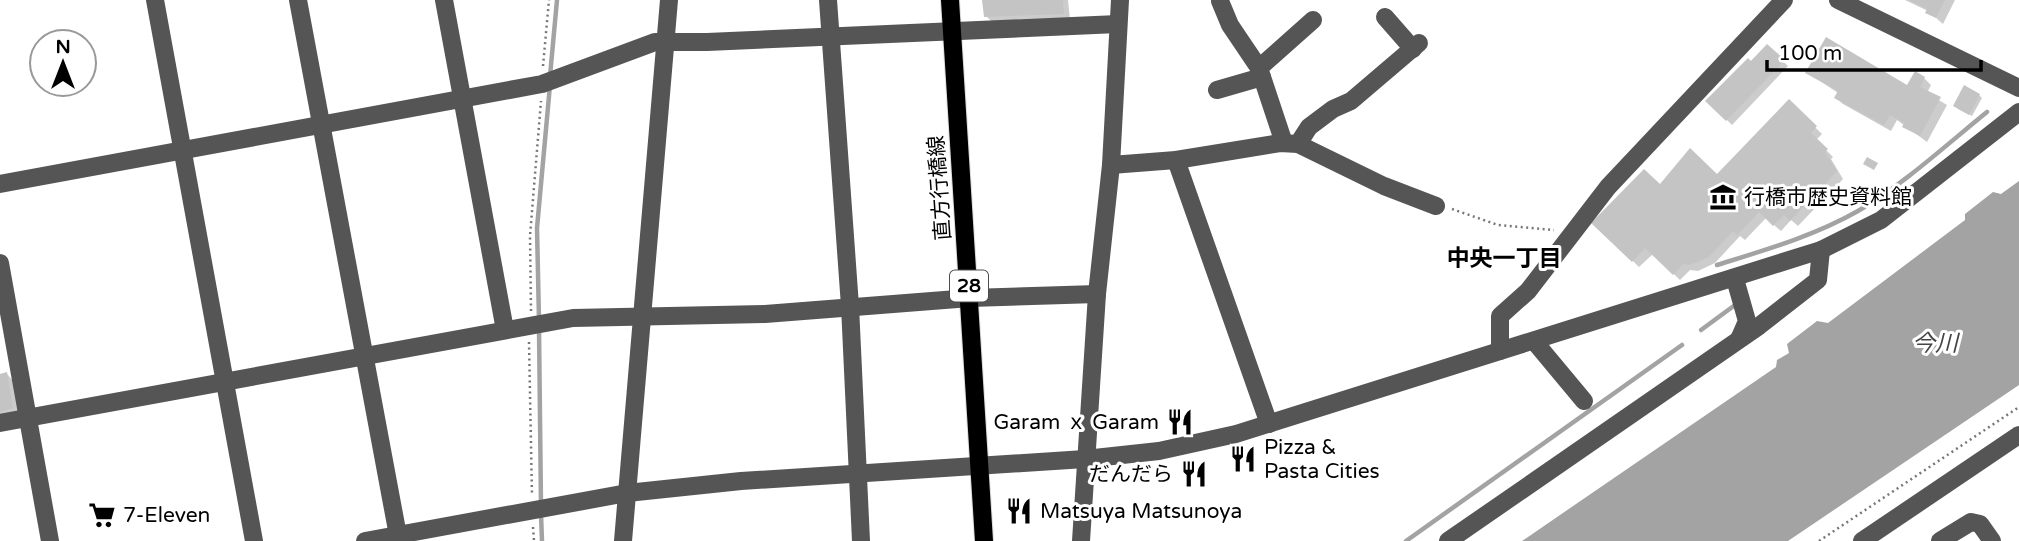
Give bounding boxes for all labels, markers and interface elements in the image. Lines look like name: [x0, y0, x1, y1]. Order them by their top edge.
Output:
north arrow: [28, 28, 98, 98]
scale bar: [1767, 28, 1980, 72]
text: N: [55, 36, 71, 58]
text: 100 m: [1778, 41, 1842, 66]
street label: 直方行橋線: [924, 135, 956, 241]
museum icon: 行橋市歴史資料館: [1708, 182, 1738, 212]
place label: 行橋市歴史資料館: [1744, 185, 1912, 210]
district label: 中央一丁目: [1447, 245, 1562, 273]
road number: 28: [950, 270, 988, 302]
water label: 今川: [1912, 330, 1961, 358]
restaurant icon: Garam ｘ Garam: [1165, 407, 1195, 437]
place label: Garam ｘ Garam: [993, 410, 1159, 435]
place label: Pizza & Pasta Cities: [1264, 435, 1380, 484]
restaurant icon: Pizza & Pasta Cities: [1228, 444, 1258, 474]
restaurant icon: だんだら: [1179, 459, 1209, 489]
place label: だんだら: [1089, 462, 1173, 487]
restaurant icon: Matsuya Matsunoya: [1004, 496, 1034, 526]
place label: Matsuya Matsunoya: [1040, 499, 1242, 524]
supermarket icon: 7-Eleven: [87, 500, 117, 530]
place label: 7-Eleven: [123, 503, 210, 528]

